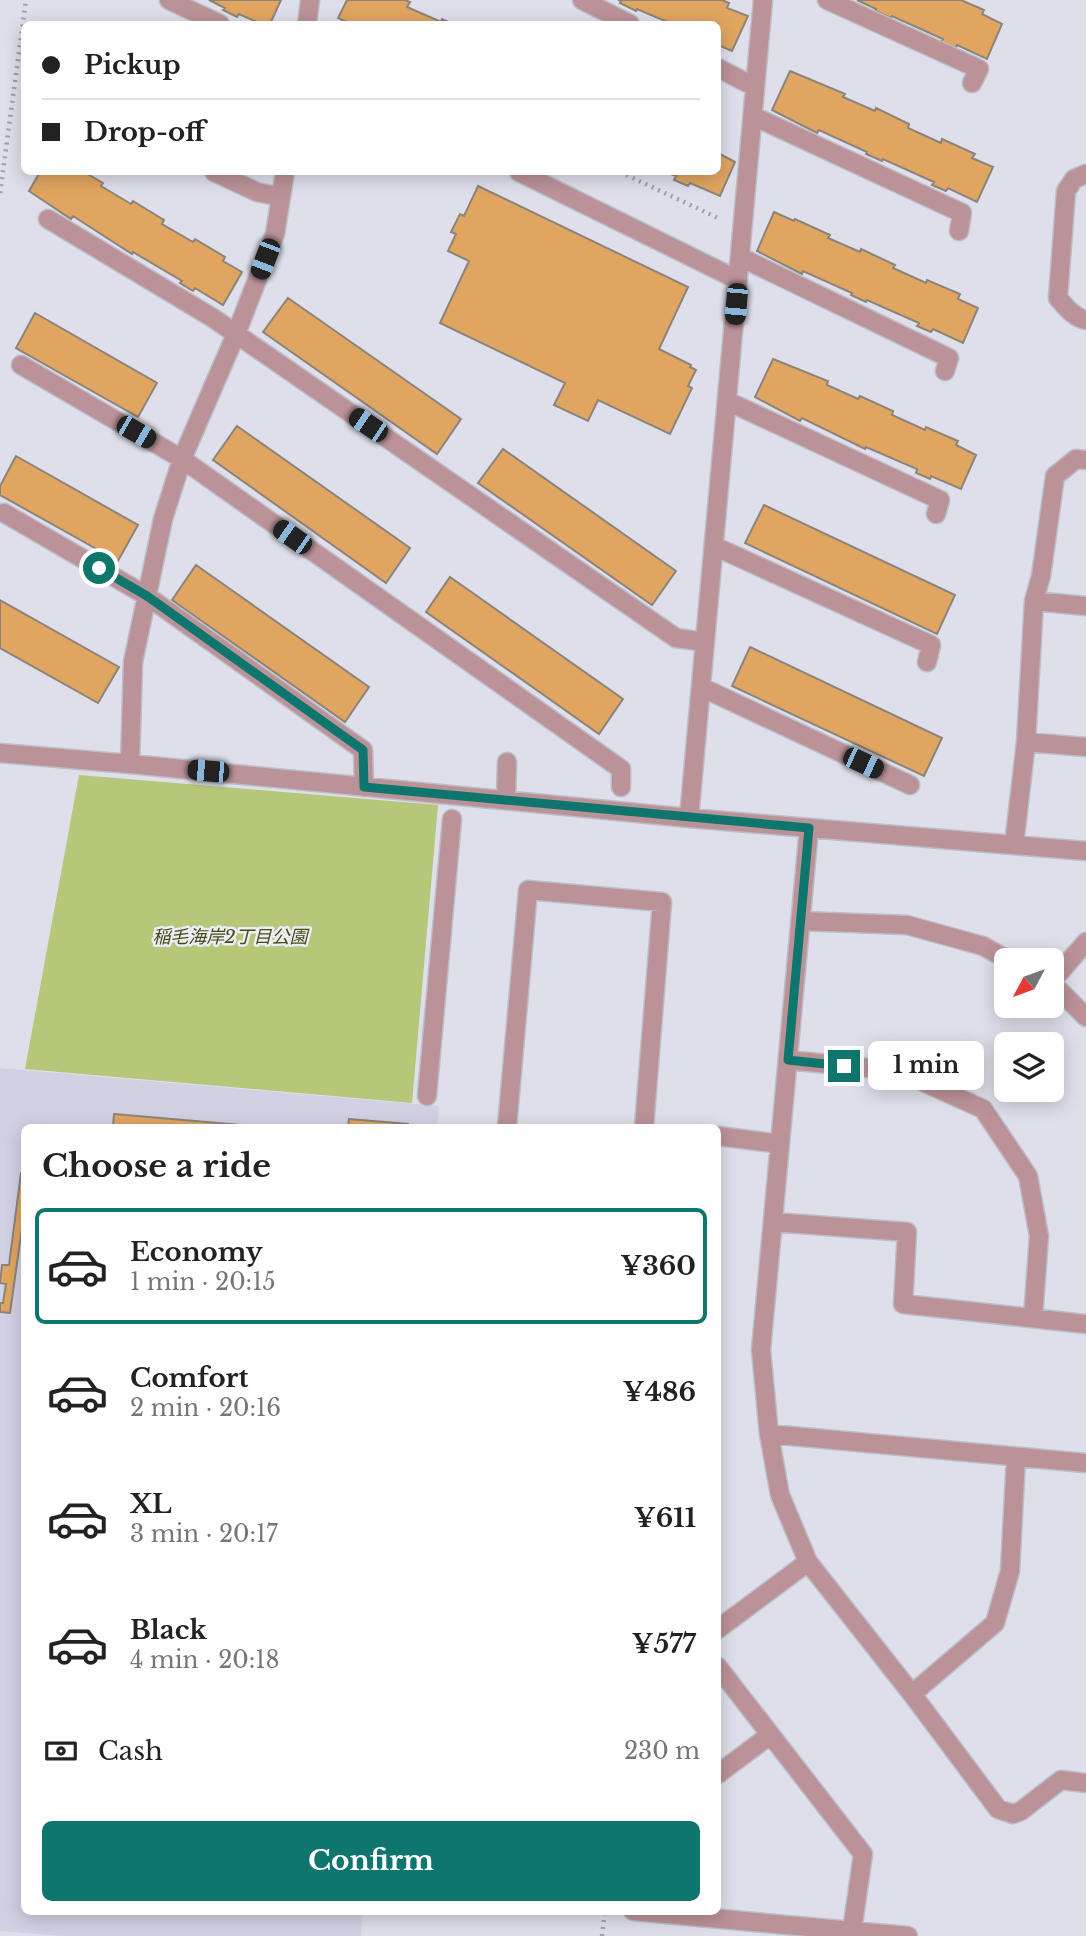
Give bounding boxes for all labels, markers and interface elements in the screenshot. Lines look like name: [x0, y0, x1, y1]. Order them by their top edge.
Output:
text: Pickup: [84, 49, 181, 81]
text: Drop-off: [84, 116, 205, 148]
car: [248, 236, 283, 282]
car: [724, 282, 749, 326]
car: [345, 405, 392, 445]
car: [113, 412, 160, 452]
car: [269, 516, 316, 558]
route start: [83, 552, 115, 584]
car: [840, 745, 887, 781]
car: [187, 759, 230, 783]
park label: 稲毛海岸2丁目公園: [152, 926, 311, 948]
north arrow: [994, 948, 1064, 1018]
map controls: [994, 948, 1064, 1102]
button: layers: [994, 1032, 1064, 1102]
callout: 1 min: [868, 1042, 984, 1090]
route end: [828, 1050, 860, 1082]
text: 1 min: [893, 1051, 959, 1079]
text: Choose a ride: [42, 1146, 271, 1186]
icon: car: [46, 1235, 109, 1298]
text: Economy: [130, 1236, 263, 1268]
text: ¥360: [620, 1250, 696, 1282]
text: 1 min · 20:15: [130, 1268, 275, 1296]
icon: car: [46, 1361, 109, 1424]
text: Comfort: [130, 1362, 248, 1394]
text: ¥486: [623, 1376, 696, 1408]
text: 2 min · 20:16: [130, 1394, 281, 1422]
icon: car: [46, 1487, 109, 1550]
text: XL: [130, 1488, 172, 1520]
text: ¥611: [634, 1502, 696, 1534]
text: 3 min · 20:17: [130, 1520, 278, 1548]
icon: car: [46, 1613, 109, 1676]
text: Black: [130, 1614, 207, 1646]
text: ¥577: [632, 1628, 696, 1660]
text: 4 min · 20:18: [130, 1646, 280, 1674]
icon: cash: [42, 1732, 80, 1770]
text: Cash: [98, 1735, 163, 1767]
text: 230 m: [624, 1737, 700, 1765]
button: Confirm: [42, 1821, 700, 1901]

